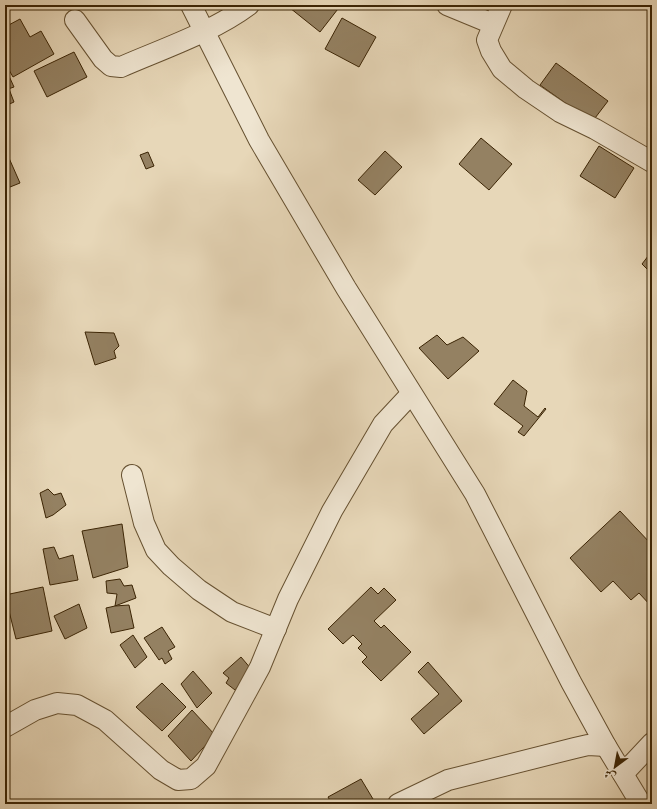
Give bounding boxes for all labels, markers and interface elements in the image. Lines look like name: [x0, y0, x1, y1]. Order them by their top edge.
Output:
north arrow: [595, 747, 635, 787]
text: ش: [602, 766, 619, 783]

